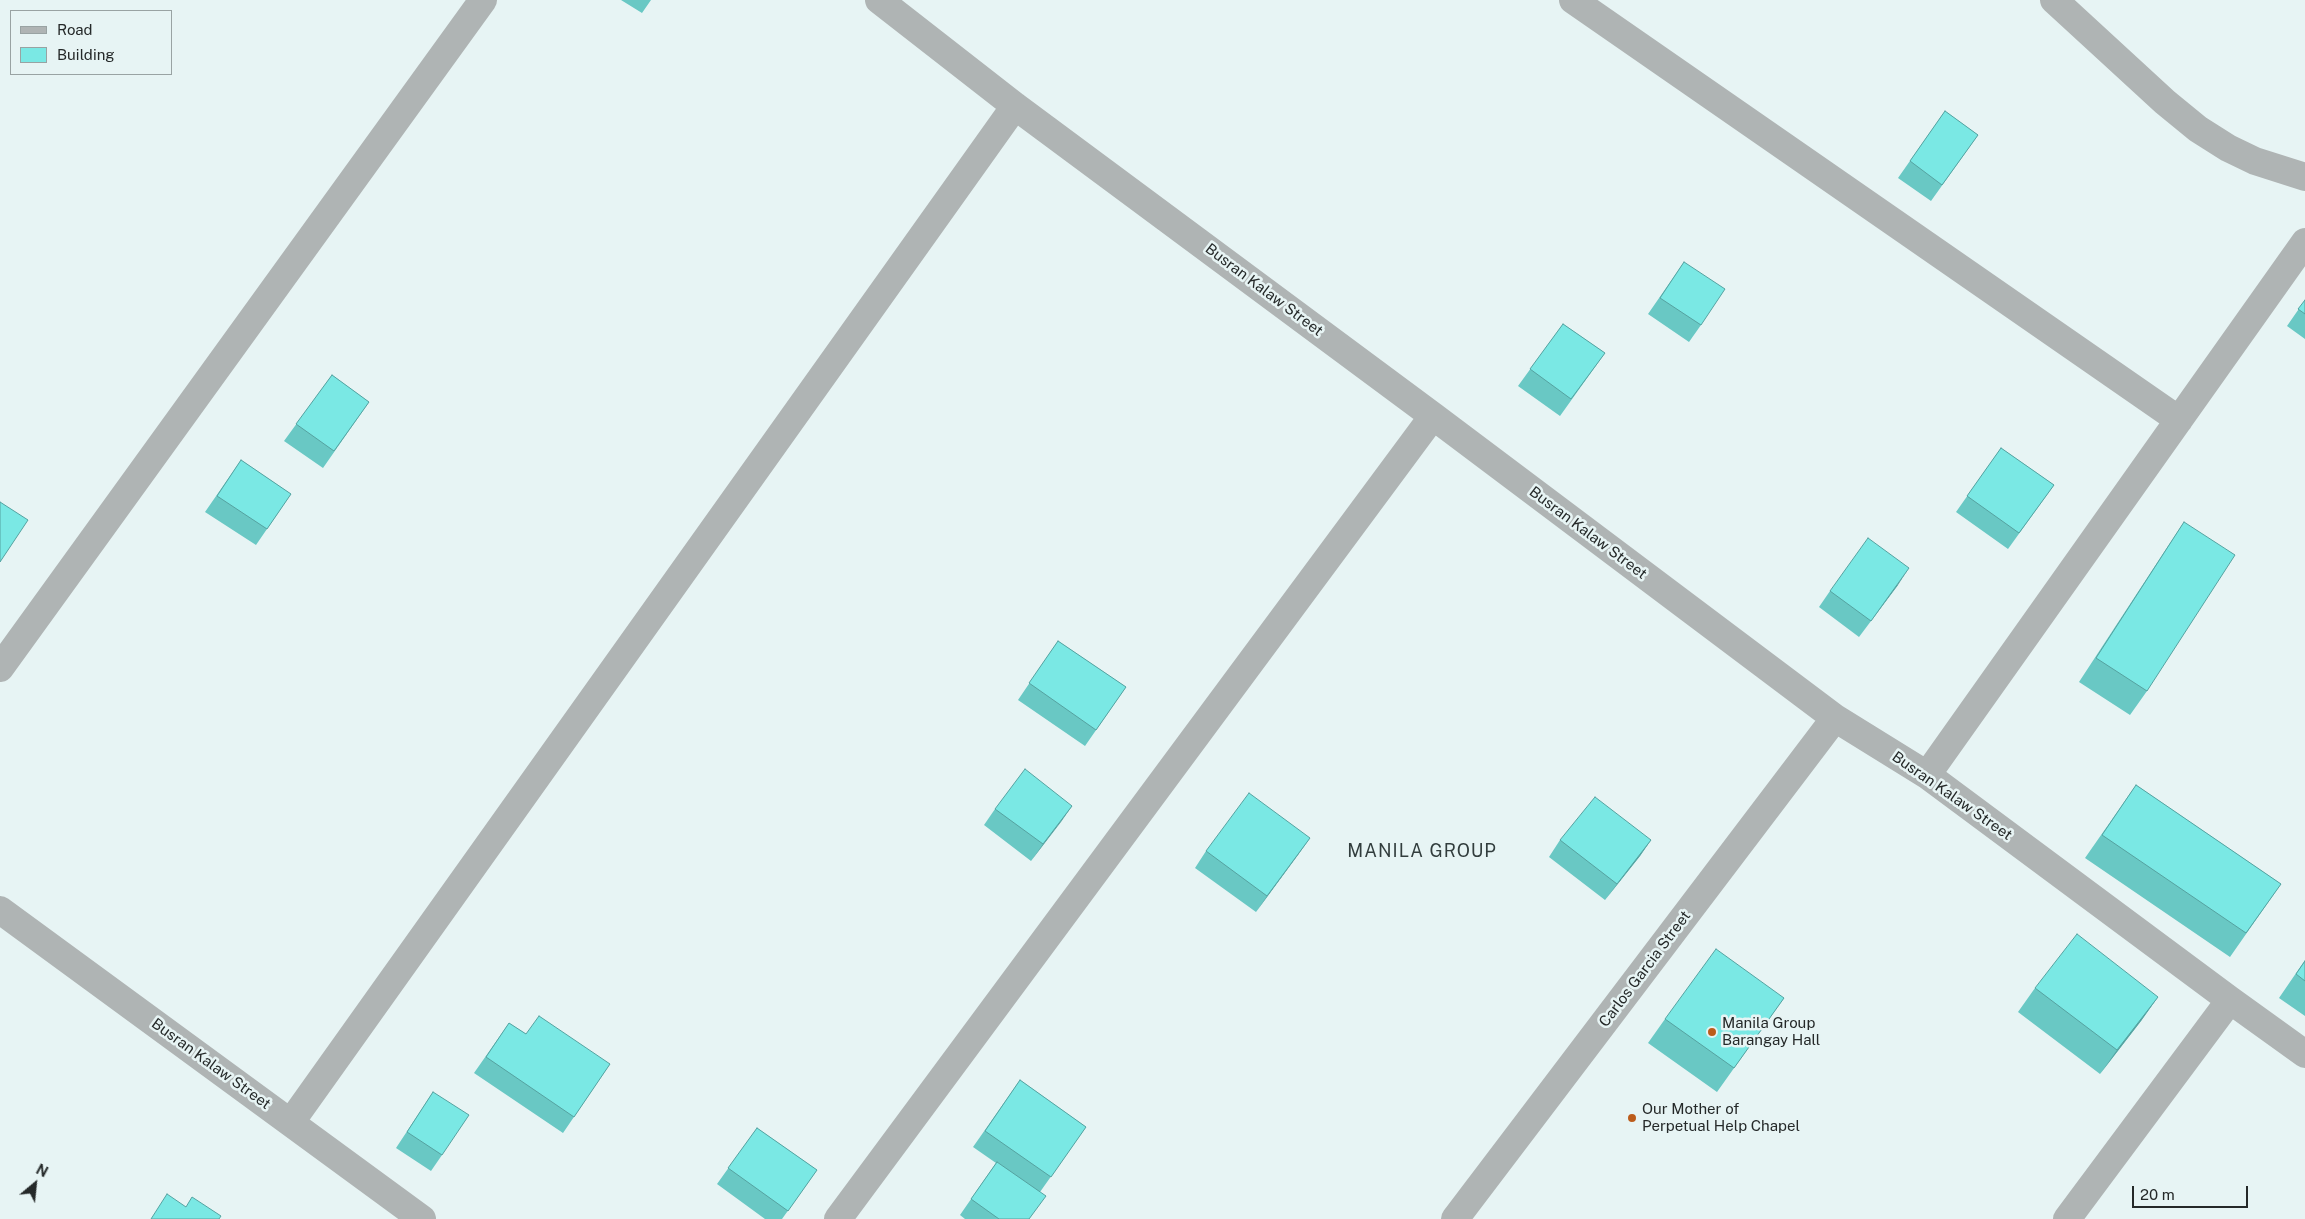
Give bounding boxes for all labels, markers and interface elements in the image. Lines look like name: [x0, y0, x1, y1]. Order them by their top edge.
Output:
legend: [10, 10, 172, 75]
text: Road: [57, 21, 93, 38]
text: Building: [57, 46, 115, 63]
street label: Busran Kalaw Street: [1202, 240, 1326, 340]
street label: Busran Kalaw Street: [1526, 483, 1650, 583]
street label: Busran Kalaw Street: [1888, 748, 2016, 844]
district label: MANILA GROUP: [1346, 840, 1498, 862]
street label: Carlos Garcia Street: [1595, 907, 1695, 1031]
place label: Manila Group Barangay Hall: [1722, 1014, 1820, 1049]
street label: Busran Kalaw Street: [148, 1015, 274, 1113]
marker: Manila Group Barangay Hall: [1706, 1026, 1718, 1038]
place label: Our Mother of Perpetual Help Chapel: [1642, 1100, 1800, 1135]
marker: Our Mother of Perpetual Help Chapel: [1626, 1112, 1638, 1124]
north arrow: [10, 1159, 60, 1209]
text: N: [33, 1161, 51, 1180]
scale bar: [2135, 1176, 2251, 1208]
text: 20 m: [2140, 1186, 2175, 1203]

